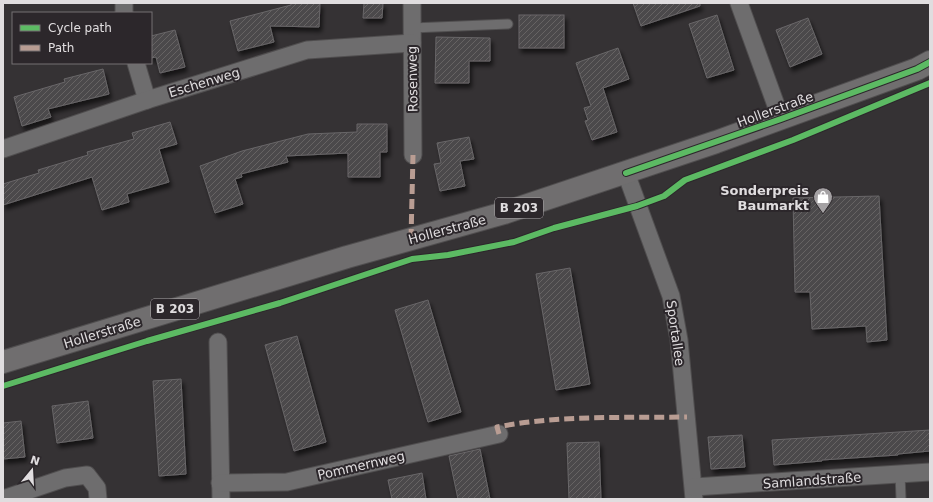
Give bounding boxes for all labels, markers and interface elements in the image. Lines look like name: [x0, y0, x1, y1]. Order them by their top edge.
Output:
legend: [12, 12, 152, 64]
text: Cycle path: [48, 21, 112, 35]
text: Path: [48, 41, 74, 55]
street label: Rosenweg: [404, 46, 421, 112]
street label: Eschenweg: [167, 65, 241, 100]
street label: Hollerstraße: [735, 89, 815, 130]
place label: Sonderpreis Baumarkt: [720, 183, 809, 213]
shop icon: Sonderpreis Baumarkt: [812, 186, 834, 214]
road number: B 203: [495, 198, 543, 218]
street label: Hollerstraße: [407, 212, 488, 247]
road number: B 203: [151, 299, 199, 319]
street label: Sportallee: [663, 299, 688, 367]
street label: Hollerstraße: [62, 314, 142, 351]
street label: Pommernweg: [316, 448, 406, 483]
north arrow: [12, 450, 52, 490]
text: N: [29, 453, 41, 469]
street label: Samlandstraße: [762, 470, 862, 491]

